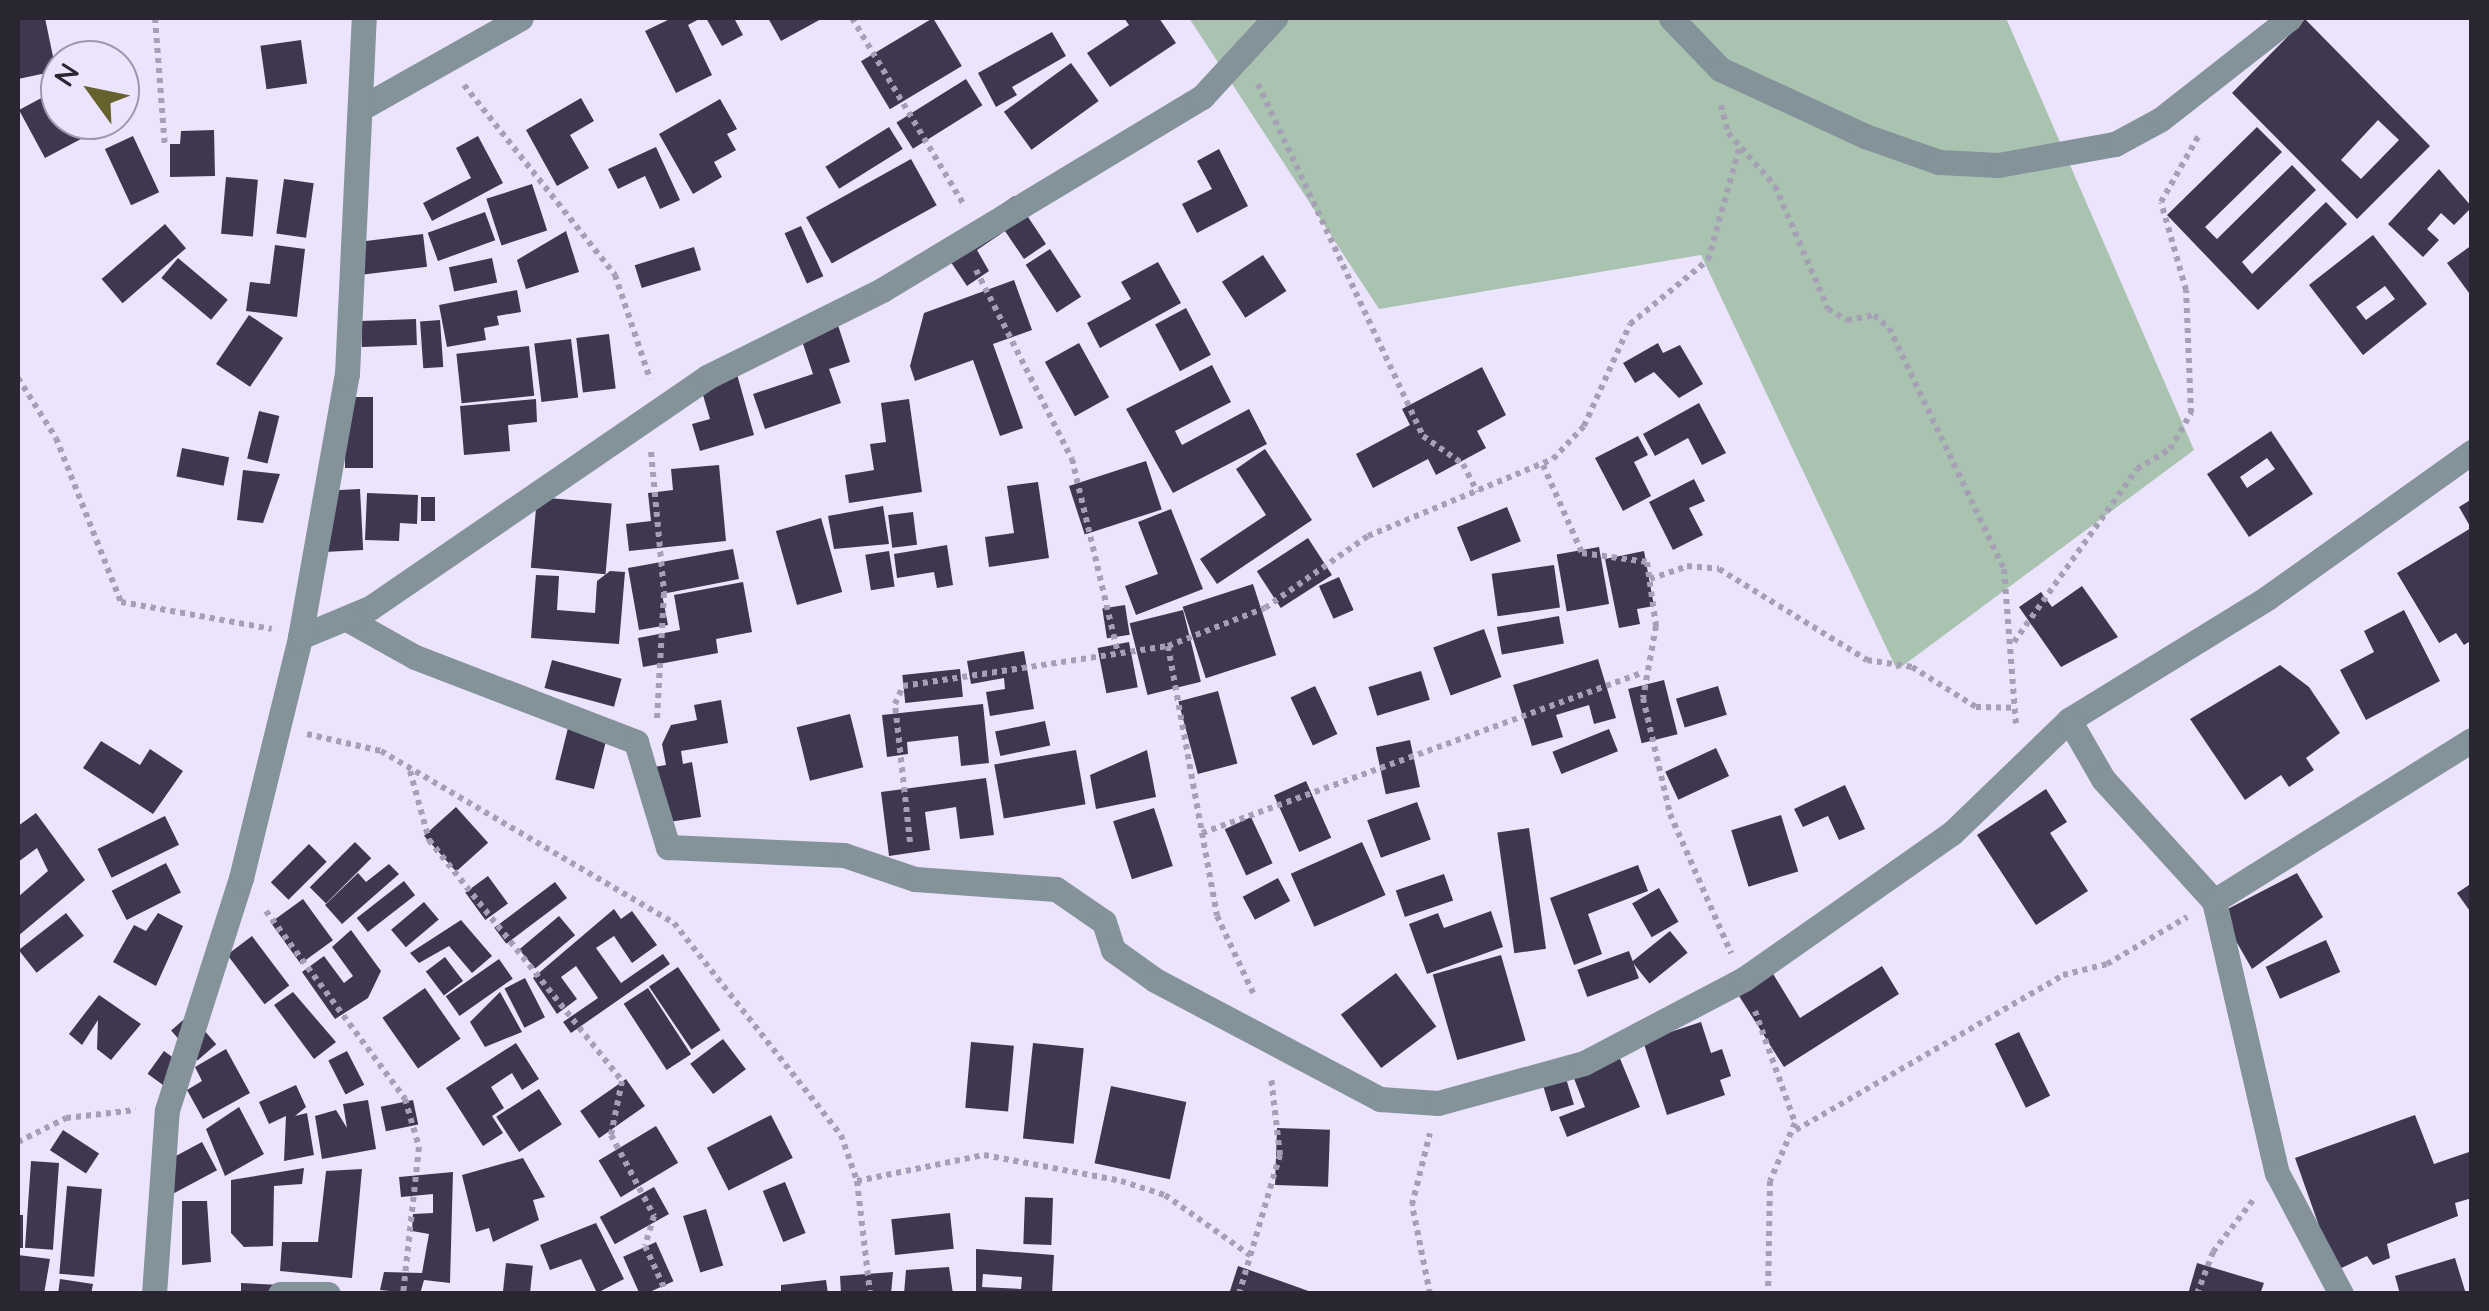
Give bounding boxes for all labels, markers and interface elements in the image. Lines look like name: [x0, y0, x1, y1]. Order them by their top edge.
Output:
north arrow: [40, 40, 140, 140]
text: N: [46, 56, 86, 93]

